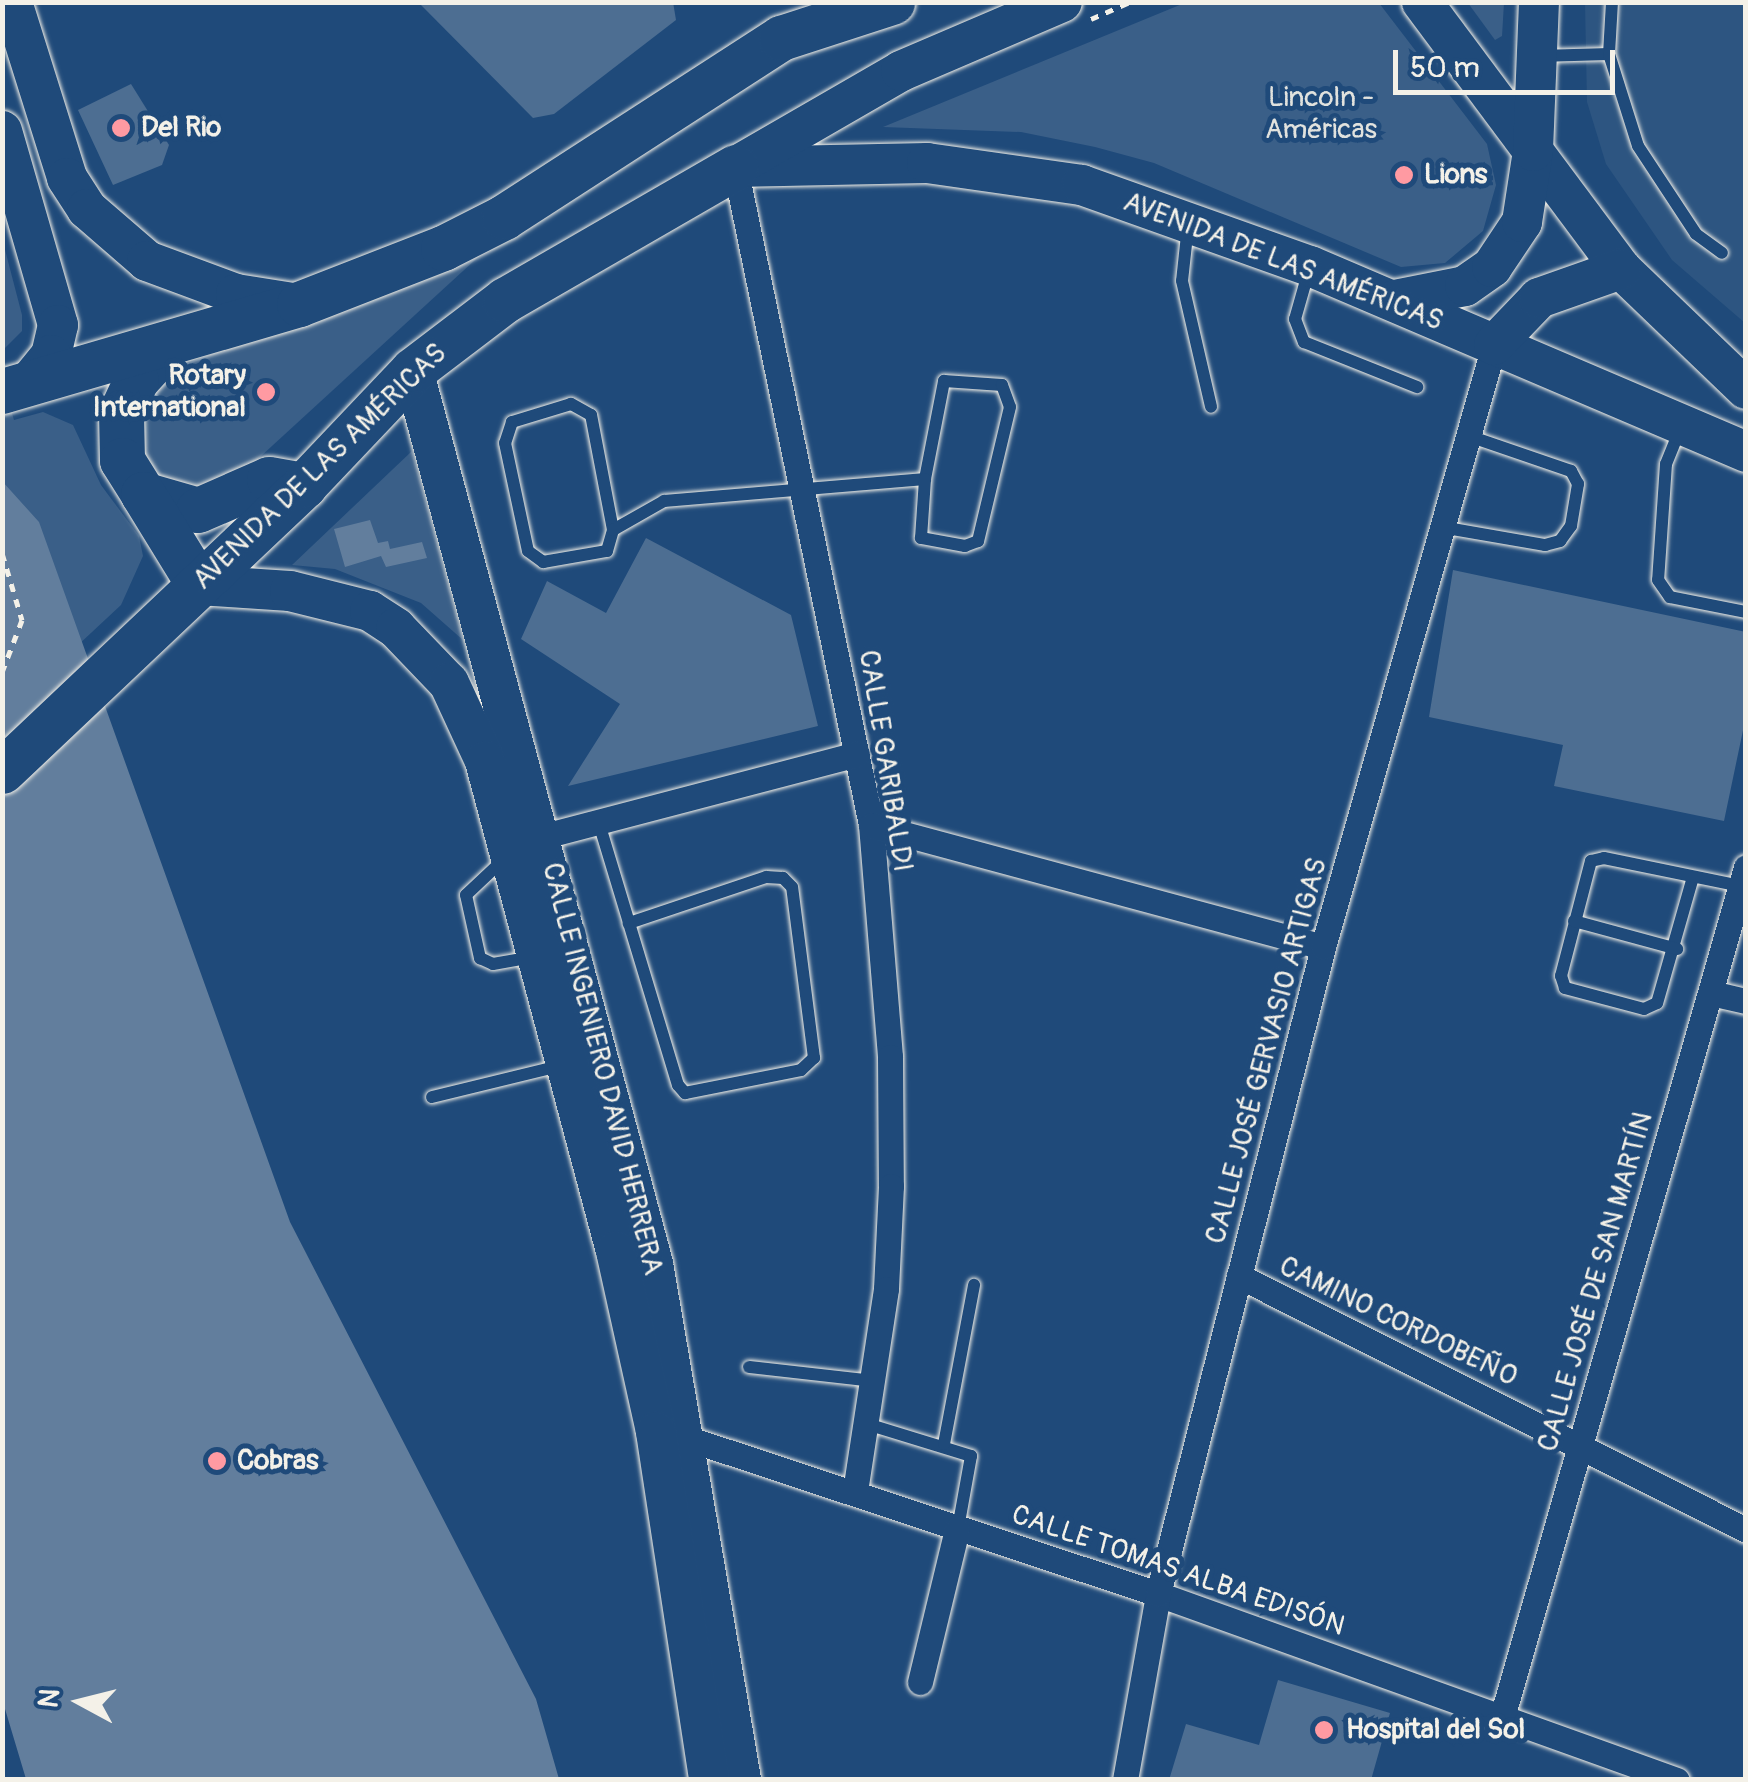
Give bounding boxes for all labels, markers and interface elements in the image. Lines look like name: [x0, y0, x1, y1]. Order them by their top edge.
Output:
scale bar: [1398, 30, 1620, 92]
text: 50 m: [1410, 49, 1480, 86]
park label: Lincoln - Américas: [1265, 81, 1377, 147]
place label: Del Rio: [141, 111, 221, 145]
marker: Del Rio: [110, 117, 132, 139]
place label: Lions: [1424, 158, 1487, 192]
marker: Lions: [1393, 164, 1415, 186]
street label: AVENIDA DE LAS AMÉRICAS: [1119, 185, 1447, 339]
street label: AVENIDA DE LAS AMÉRICAS: [186, 337, 454, 597]
place label: Rotary International: [93, 359, 246, 425]
marker: Rotary International: [255, 381, 277, 403]
street label: CALLE GARIBALDI: [851, 648, 919, 874]
street label: CALLE JOSÉ GERVASIO ARTIGAS: [1199, 854, 1335, 1248]
street label: CALLE INGENIERO DAVID HERRERA: [534, 859, 670, 1279]
street label: CALLE JOSÉ DE SAN MARTÍN: [1531, 1108, 1661, 1456]
street label: CAMINO CORDOBEÑO: [1274, 1250, 1522, 1394]
place label: Cobras: [237, 1444, 319, 1478]
marker: Cobras: [206, 1450, 228, 1472]
street label: CALLE TOMAS ALBA EDISÓN: [1007, 1498, 1349, 1644]
north arrow: [30, 1652, 130, 1752]
text: N: [31, 1687, 68, 1710]
place label: Hospital del Sol: [1346, 1713, 1525, 1747]
marker: Hospital del Sol: [1311, 1717, 1337, 1743]

